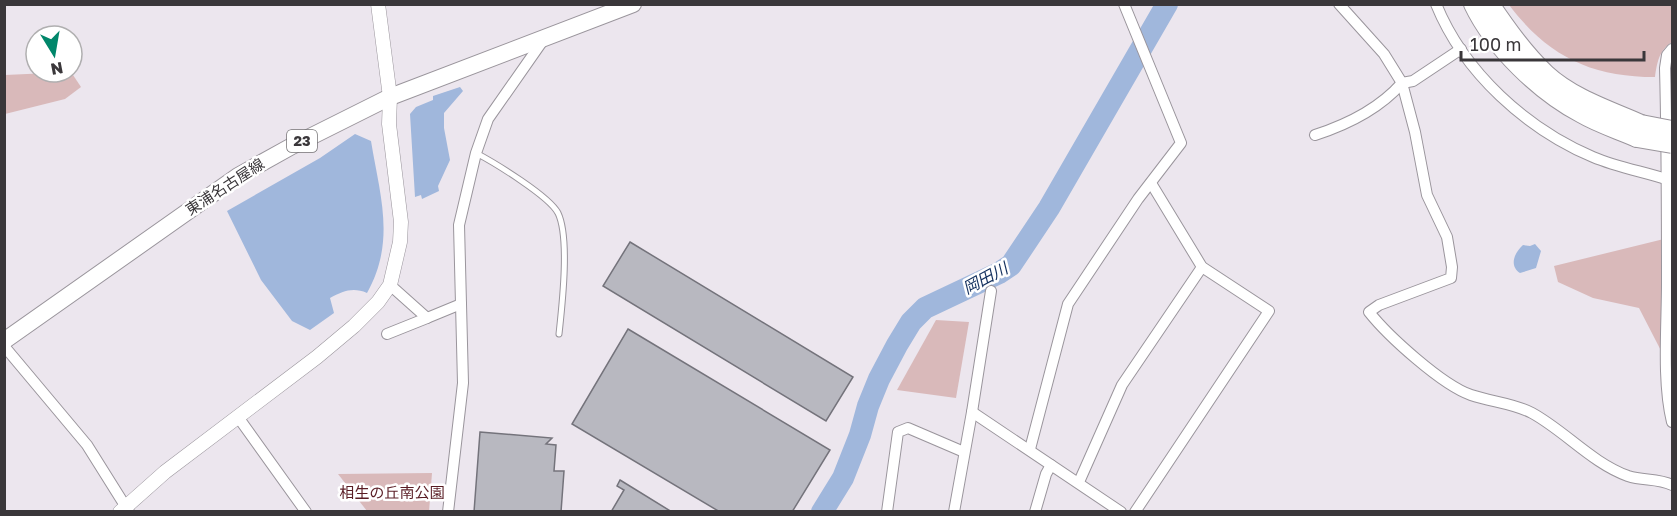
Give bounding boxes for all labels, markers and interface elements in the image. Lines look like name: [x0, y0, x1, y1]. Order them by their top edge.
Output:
north arrow: [24, 24, 84, 84]
scale bar: [1461, 24, 1644, 62]
text: 100 m: [1470, 33, 1521, 55]
text: N: [49, 58, 65, 80]
road number: 23: [287, 130, 317, 152]
street label: 東浦名古屋線: [182, 154, 267, 218]
water label: 岡田川: [959, 257, 1013, 298]
park label: 相生の丘南公園: [339, 483, 445, 501]

